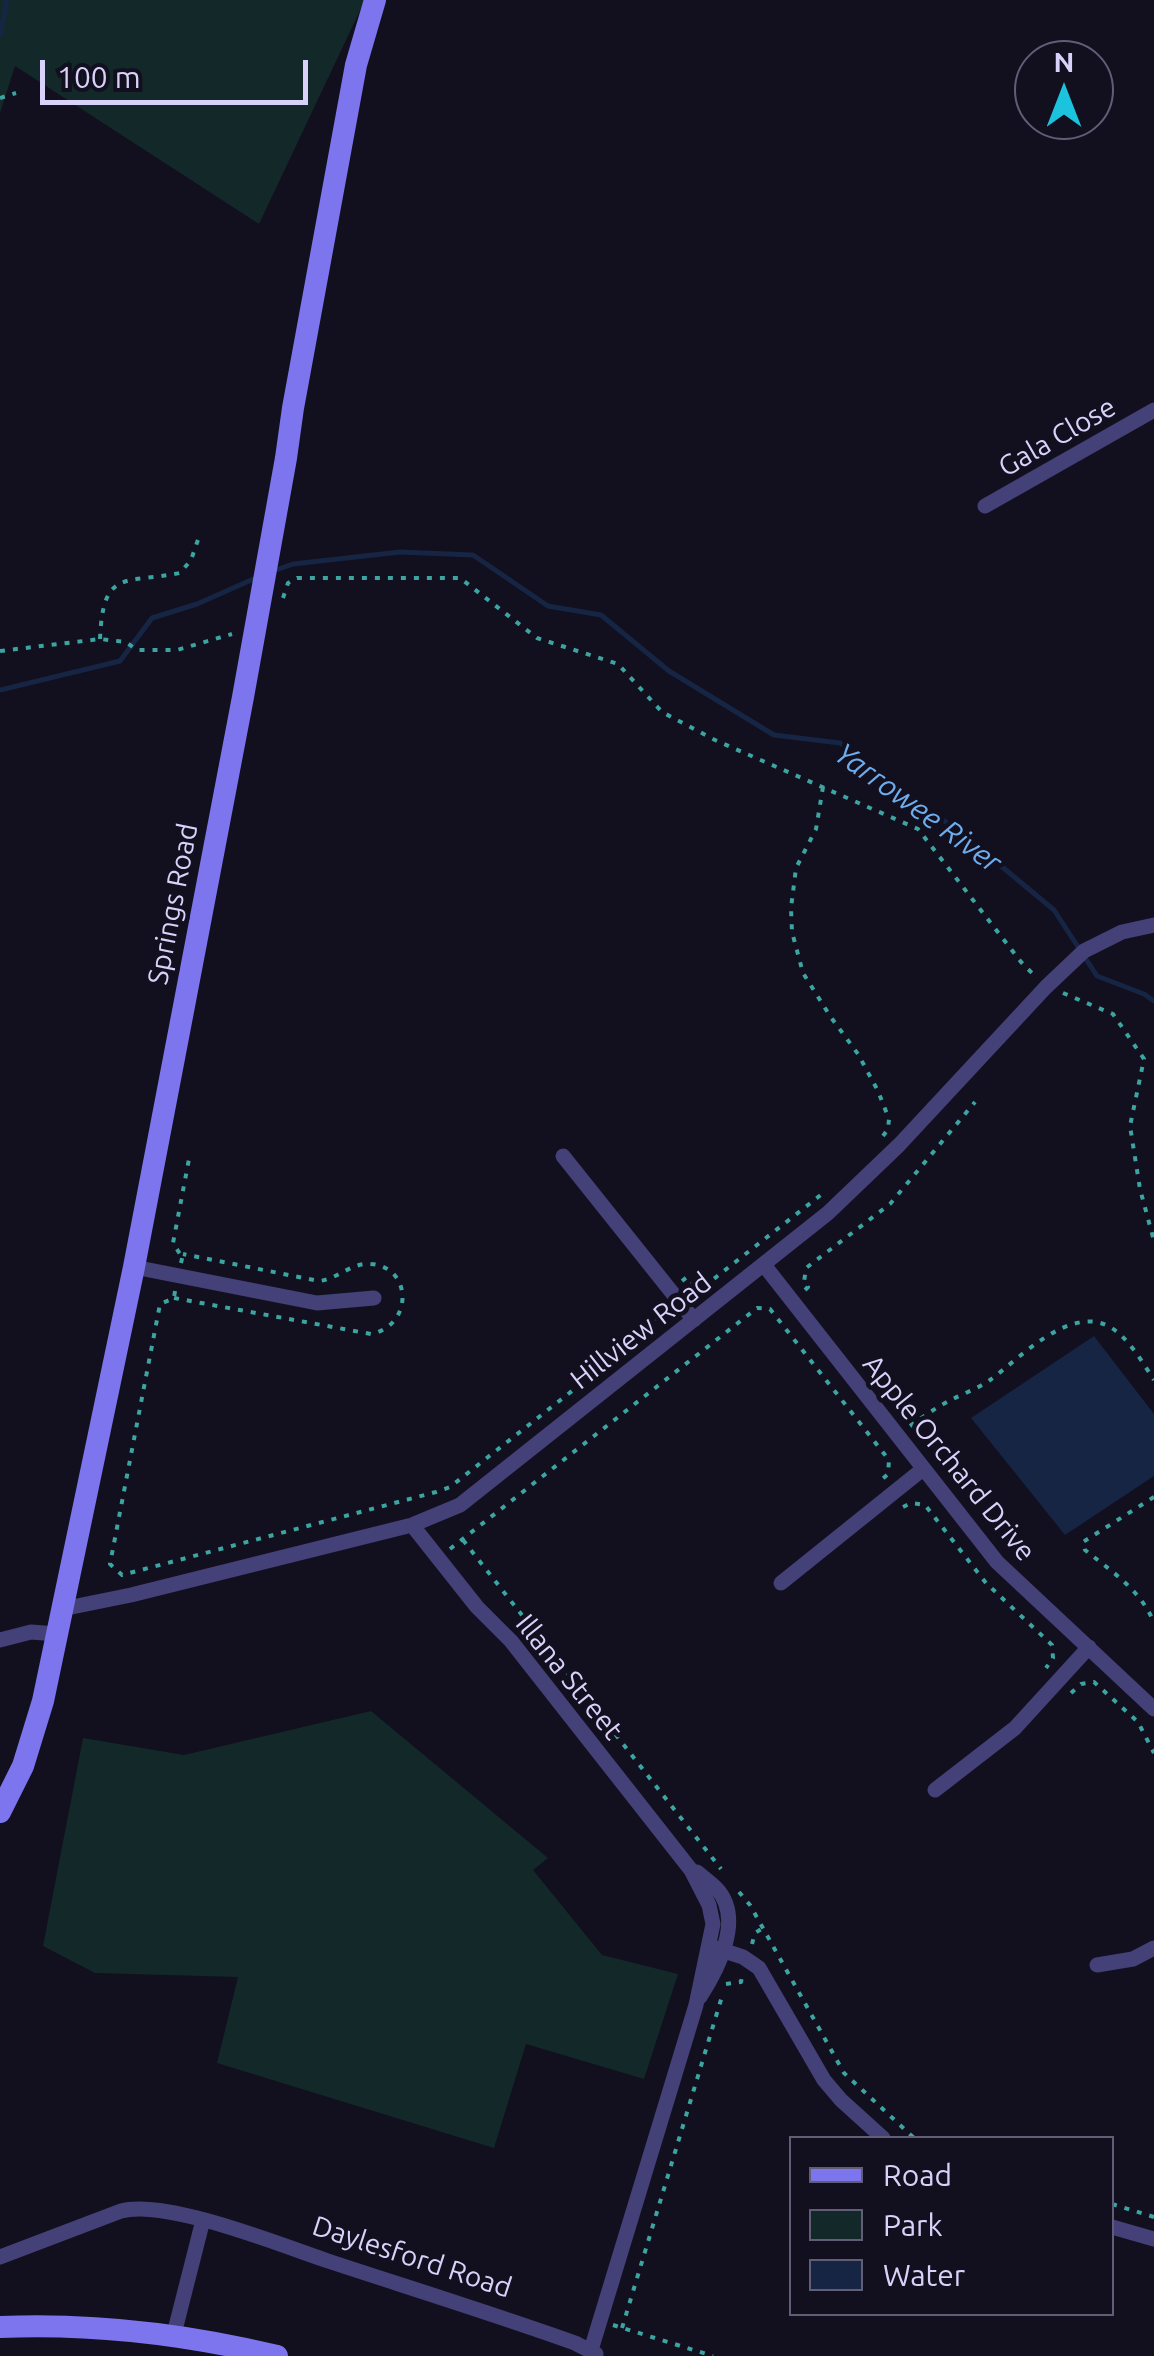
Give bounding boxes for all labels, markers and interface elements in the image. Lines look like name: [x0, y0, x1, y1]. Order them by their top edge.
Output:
scale bar: [45, 40, 312, 102]
north arrow: [1014, 40, 1114, 140]
text: N: [1054, 46, 1074, 77]
text: 100 m: [57, 60, 141, 94]
street label: Gala Close: [992, 390, 1122, 484]
water label: Yarrowee River: [828, 735, 1008, 881]
street label: Springs Road: [141, 820, 205, 988]
street label: Hillview Road: [564, 1266, 718, 1396]
street label: Apple Orchard Drive: [856, 1348, 1042, 1568]
street label: Illana Street: [508, 1608, 630, 1746]
legend: [789, 2136, 1114, 2316]
text: Road: [883, 2158, 952, 2192]
text: Park: [883, 2208, 943, 2242]
street label: Daylesford Road: [308, 2209, 516, 2305]
text: Water: [883, 2258, 965, 2292]

